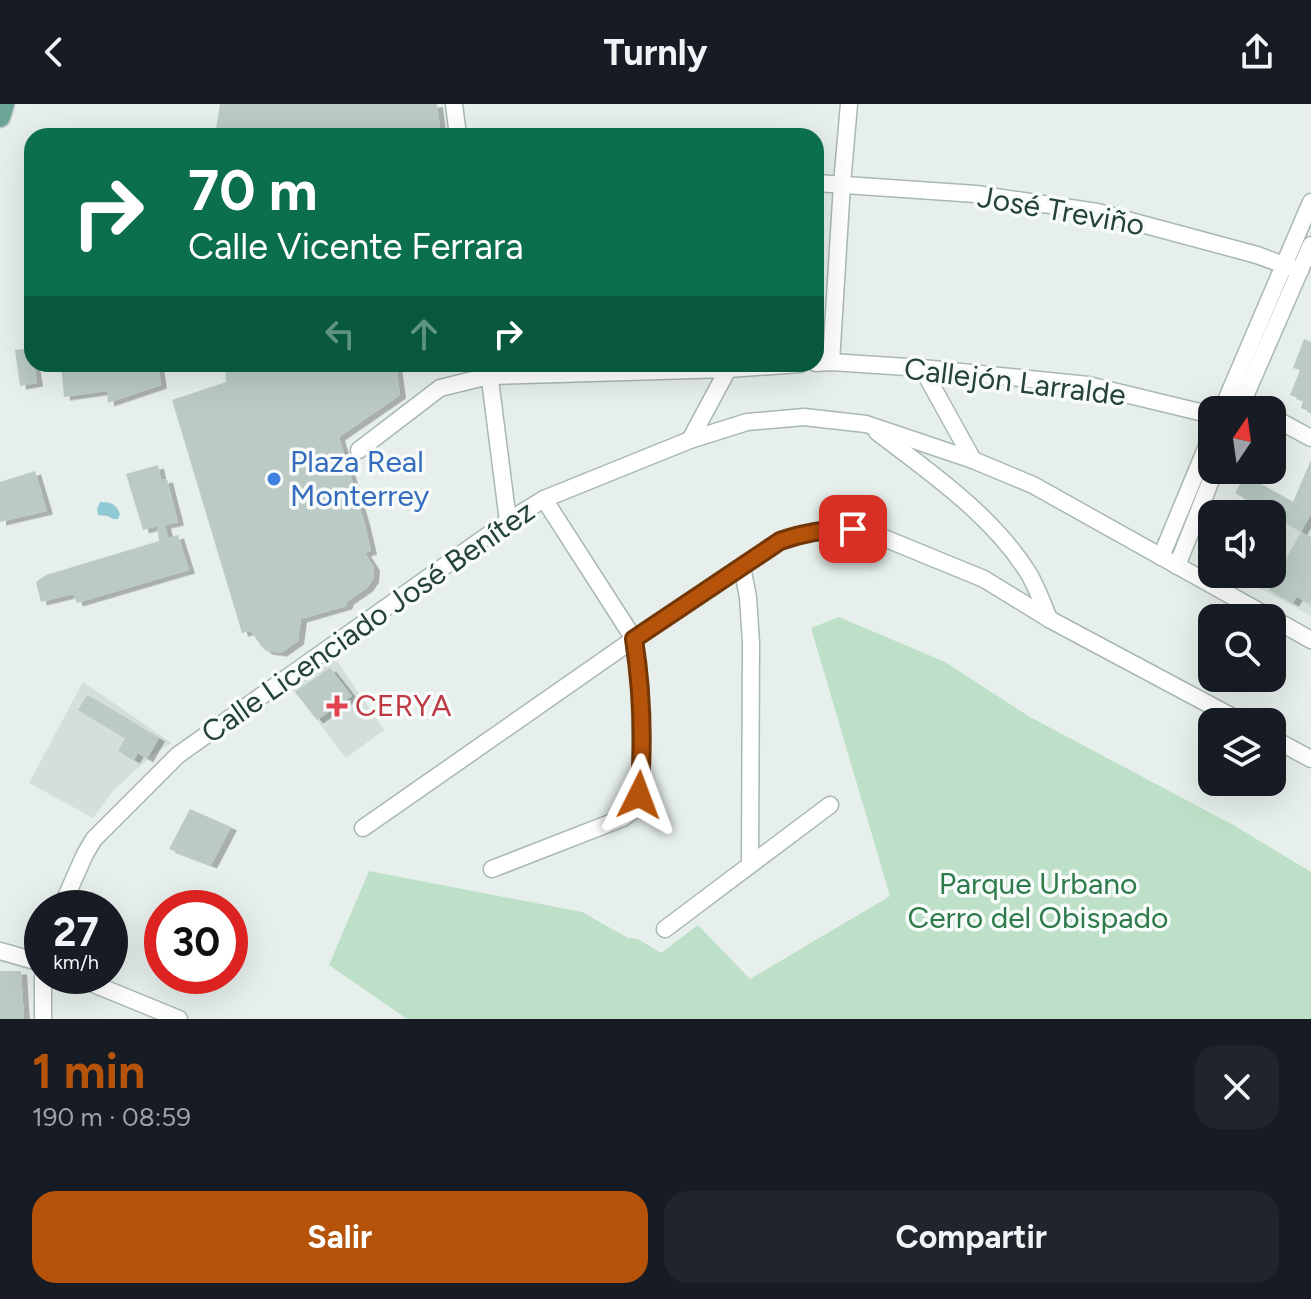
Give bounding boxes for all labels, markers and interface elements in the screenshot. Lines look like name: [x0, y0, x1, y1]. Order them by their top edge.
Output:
icon: back: [32, 30, 76, 74]
icon: share: [1235, 30, 1279, 74]
text: Turnly: [604, 31, 707, 74]
text: 70 m: [188, 157, 318, 224]
icon: right: [56, 160, 160, 264]
street label: José Treviño: [975, 178, 1147, 243]
text: Calle Vicente Ferrara: [188, 225, 524, 268]
icon: left: [318, 312, 362, 356]
icon: ahead: [402, 312, 446, 356]
icon: right: [486, 312, 530, 356]
street label: Callejón Larralde: [902, 350, 1128, 413]
north arrow: [1198, 396, 1286, 484]
map controls: [1198, 396, 1286, 796]
place label: Plaza Real Monterrey: [290, 443, 429, 514]
marker: Plaza Real Monterrey: [265, 470, 283, 488]
street label: Calle Licenciado José Benítez: [194, 492, 541, 751]
pin: [819, 495, 887, 563]
button: sound: [1198, 500, 1286, 588]
icon: arrive: [831, 507, 875, 551]
button: search: [1198, 604, 1286, 692]
place label: CERYA: [355, 687, 452, 724]
marker: CERYA: [326, 695, 348, 717]
button: layers: [1198, 708, 1286, 796]
position arrow: [597, 753, 681, 837]
park label: Parque Urbano Cerro del Obispado: [908, 865, 1168, 936]
speed limit sign: 30: [144, 890, 248, 994]
text: 27: [53, 908, 99, 956]
text: km/h: [53, 950, 99, 974]
text: 1 min: [32, 1042, 145, 1100]
button: close: [1195, 1045, 1279, 1129]
text: 190 m · 08:59: [32, 1101, 191, 1133]
button: Salir: [32, 1191, 648, 1283]
button: Compartir: [664, 1191, 1279, 1283]

